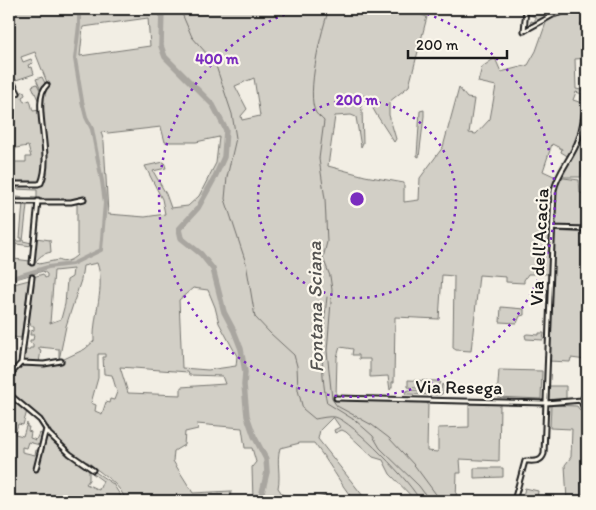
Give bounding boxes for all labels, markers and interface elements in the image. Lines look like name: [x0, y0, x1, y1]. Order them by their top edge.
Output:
scale bar: [408, 28, 507, 60]
text: 200 m: [416, 36, 459, 54]
text: 400 m: [195, 50, 239, 68]
text: 200 m: [336, 91, 379, 109]
street label: Via dell'Acacia: [524, 187, 554, 307]
centre of rings: [348, 190, 366, 208]
water label: Fontana Sciana: [302, 241, 328, 373]
street label: Via Resega: [415, 375, 503, 399]

